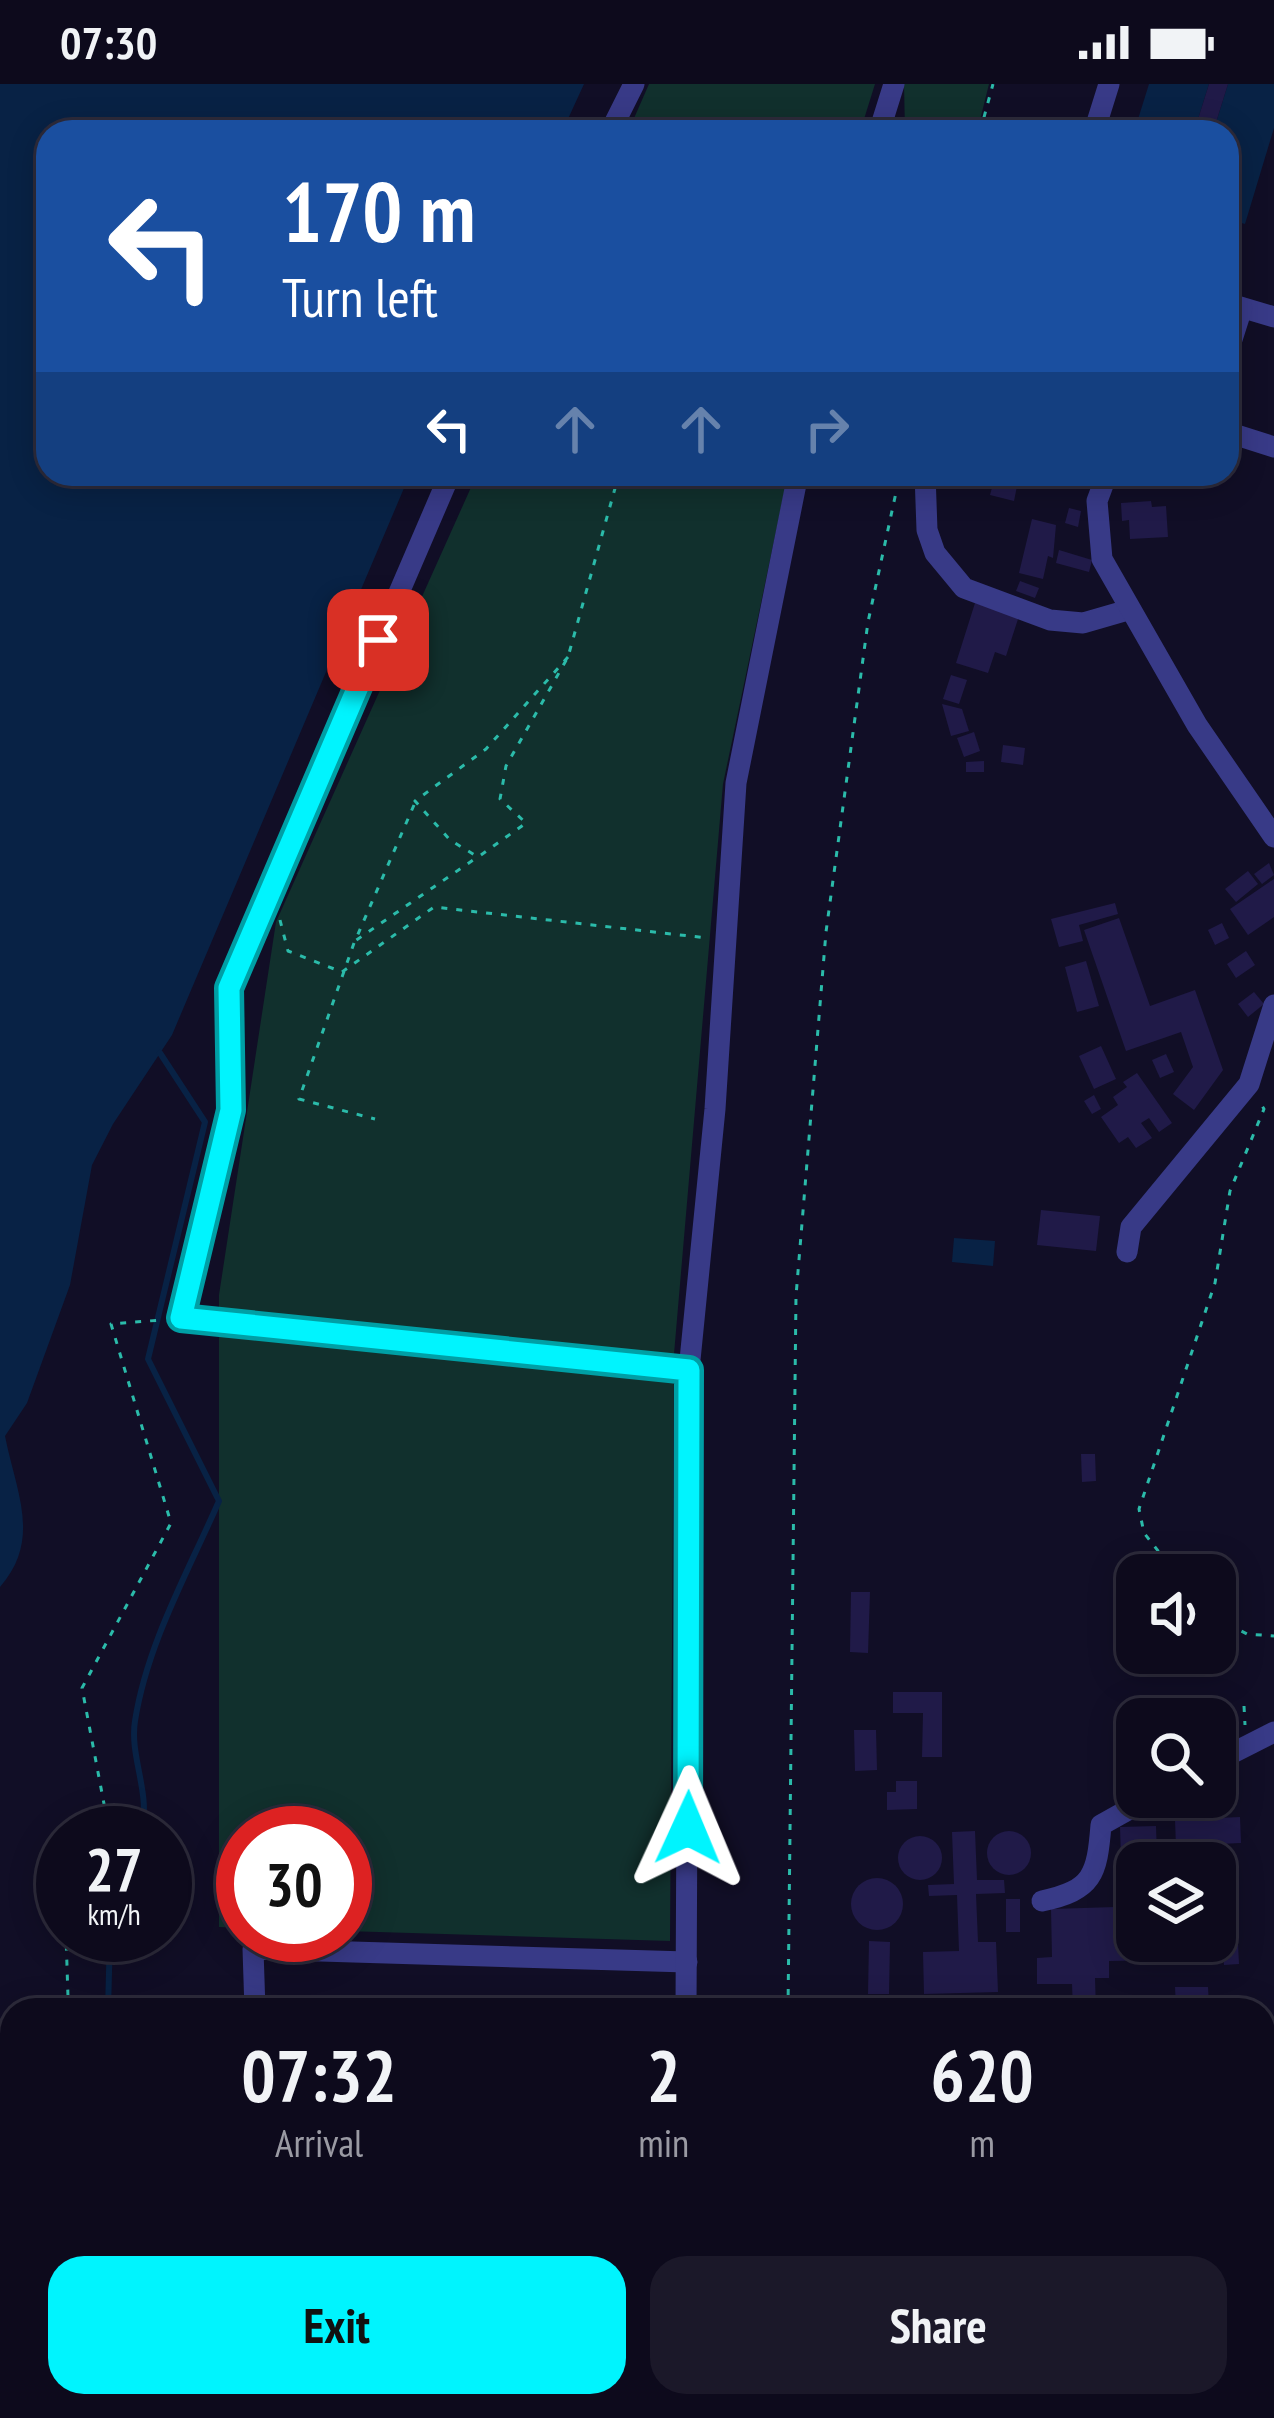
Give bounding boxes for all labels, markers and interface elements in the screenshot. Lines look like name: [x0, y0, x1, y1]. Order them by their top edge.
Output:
text: 07:30: [60, 13, 157, 71]
text: 170 m: [282, 156, 475, 265]
icon: left: [84, 168, 240, 324]
text: Turn left: [282, 262, 438, 332]
icon: left: [416, 396, 482, 462]
icon: ahead: [542, 396, 608, 462]
icon: ahead: [668, 396, 734, 462]
icon: right: [794, 396, 860, 462]
pin: [327, 589, 429, 691]
icon: arrive: [345, 607, 411, 673]
map controls: [1116, 1554, 1236, 1962]
button: sound: [1116, 1554, 1236, 1674]
button: search: [1116, 1698, 1236, 1818]
position arrow: [625, 1765, 751, 1891]
speed limit sign: 30: [216, 1806, 372, 1962]
text: 27: [85, 1830, 143, 1908]
button: layers: [1116, 1842, 1236, 1962]
text: km/h: [87, 1894, 141, 1933]
text: 07:32: [241, 2028, 397, 2121]
text: 2: [647, 2028, 681, 2121]
text: 620: [930, 2028, 1034, 2121]
text: Arrival: [275, 2117, 363, 2168]
text: min: [638, 2117, 689, 2168]
text: m: [969, 2117, 995, 2168]
button: Exit: [48, 2256, 626, 2394]
button: Share: [650, 2256, 1227, 2394]

